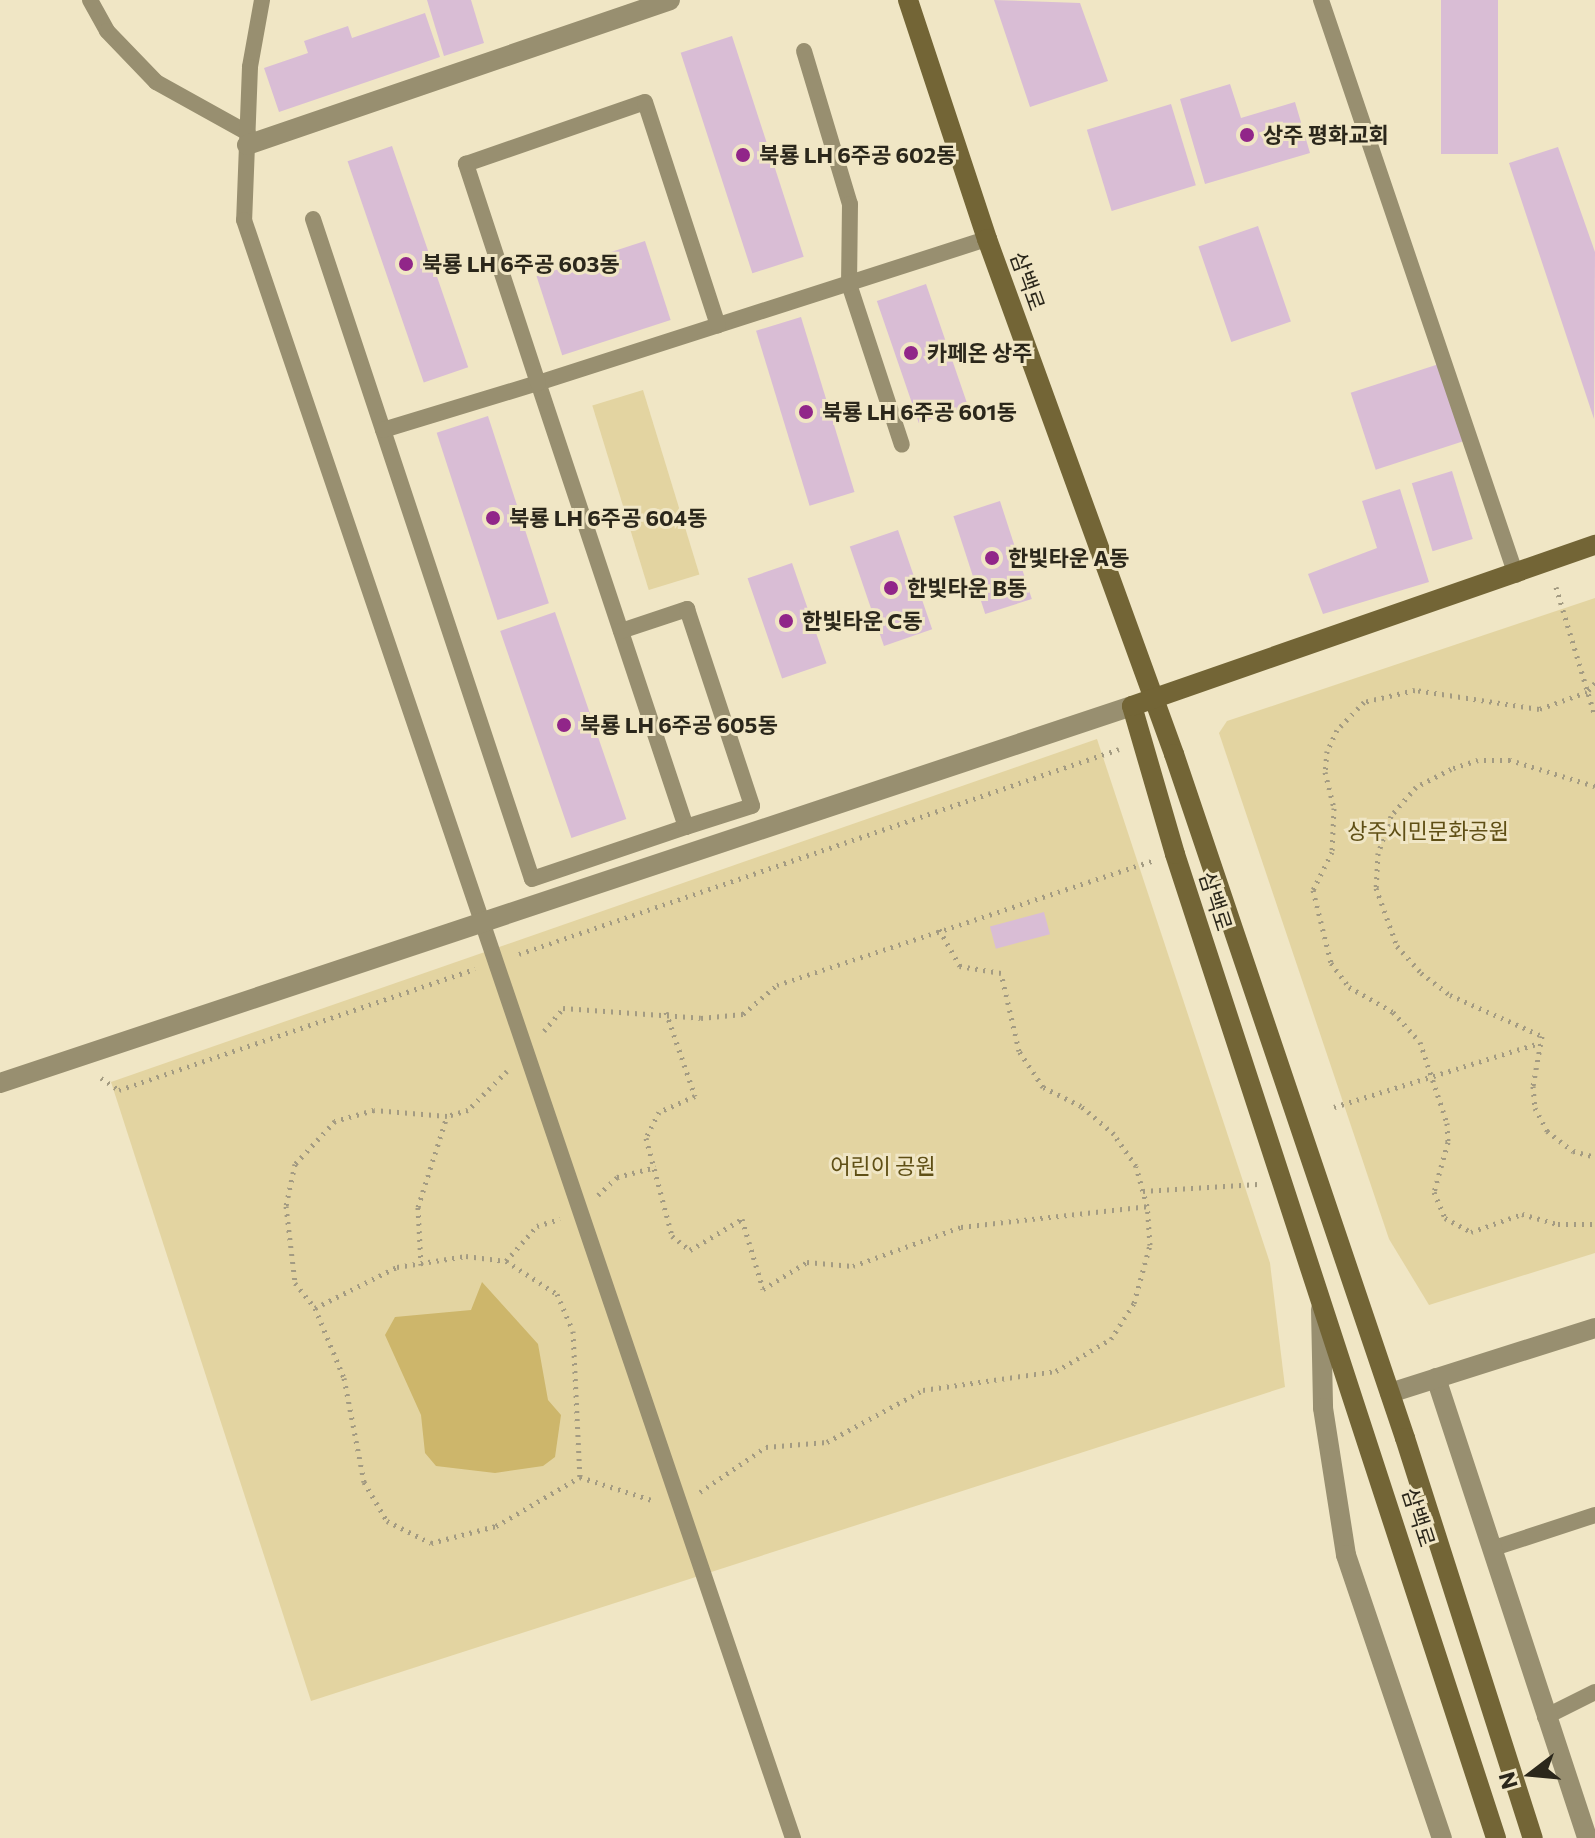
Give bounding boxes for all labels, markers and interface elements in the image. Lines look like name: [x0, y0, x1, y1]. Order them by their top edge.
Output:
place label: 상주 평화교회: [1263, 122, 1389, 148]
marker: 상주 평화교회: [1238, 126, 1256, 144]
place label: 북룡 LH 6주공 602동: [759, 142, 956, 168]
marker: 북룡 LH 6주공 602동: [734, 146, 752, 164]
street label: 삼백로: [1005, 248, 1051, 314]
place label: 북룡 LH 6주공 603동: [422, 251, 620, 277]
marker: 북룡 LH 6주공 603동: [397, 255, 415, 273]
place label: 카페온 상주: [927, 340, 1032, 366]
marker: 카페온 상주: [902, 344, 920, 362]
place label: 북룡 LH 6주공 601동: [822, 399, 1017, 425]
marker: 북룡 LH 6주공 601동: [797, 403, 815, 421]
place label: 북룡 LH 6주공 604동: [509, 505, 707, 531]
marker: 북룡 LH 6주공 604동: [484, 509, 502, 527]
place label: 한빛타운 A동: [1008, 545, 1129, 571]
marker: 한빛타운 A동: [983, 549, 1001, 567]
place label: 한빛타운 B동: [907, 575, 1027, 601]
marker: 한빛타운 B동: [882, 579, 900, 597]
place label: 한빛타운 C동: [802, 608, 922, 634]
marker: 한빛타운 C동: [777, 612, 795, 630]
place label: 북룡 LH 6주공 605동: [580, 712, 778, 738]
marker: 북룡 LH 6주공 605동: [555, 716, 573, 734]
park label: 상주시민문화공원: [1347, 818, 1509, 844]
street label: 삼백로: [1194, 868, 1238, 934]
park label: 어린이 공원: [830, 1153, 936, 1179]
street label: 삼백로: [1397, 1484, 1441, 1550]
north arrow: [1491, 1734, 1571, 1814]
text: N: [1492, 1769, 1523, 1792]

